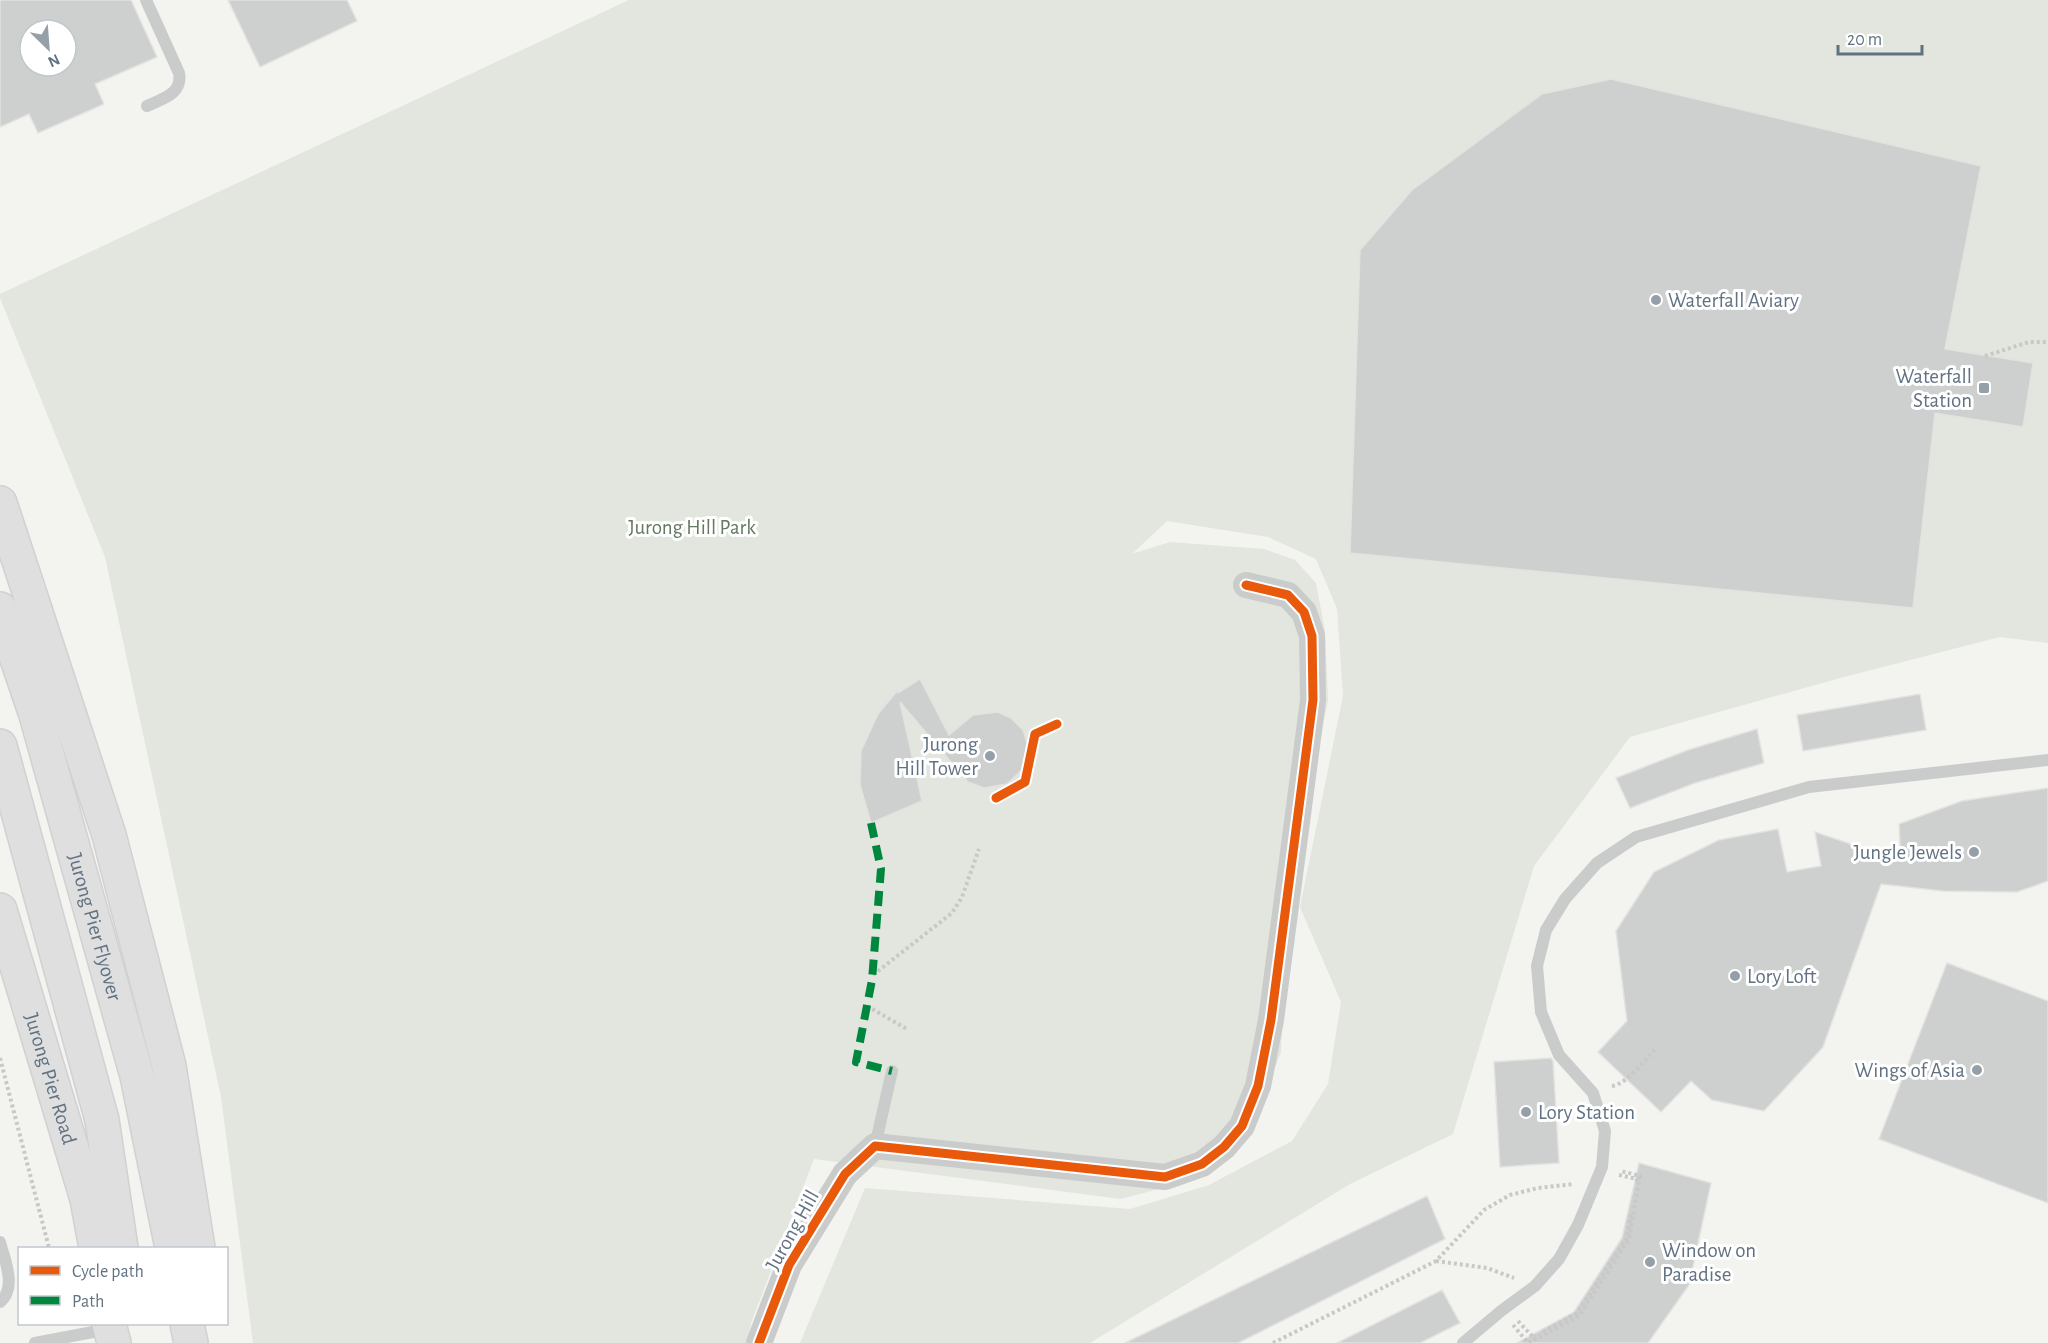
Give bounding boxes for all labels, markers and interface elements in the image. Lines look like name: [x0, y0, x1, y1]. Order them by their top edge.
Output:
north arrow: [18, 18, 78, 78]
scale bar: [1838, 18, 1922, 56]
text: 20 m: [1847, 31, 1882, 49]
text: N: [45, 51, 62, 70]
place label: Waterfall Aviary: [1668, 290, 1799, 311]
marker: Waterfall Aviary: [1649, 293, 1663, 307]
place label: Waterfall Station: [1896, 366, 1972, 411]
marker: Waterfall Station: [1977, 381, 1991, 395]
park label: Jurong Hill Park: [628, 517, 756, 538]
place label: Jurong Hill Tower: [895, 734, 979, 779]
marker: Jurong Hill Tower: [983, 749, 997, 763]
place label: Jungle Jewels: [1854, 842, 1962, 863]
marker: Jungle Jewels: [1967, 845, 1981, 859]
street label: Jurong Pier Flyover: [64, 851, 125, 1003]
place label: Lory Loft: [1747, 966, 1817, 987]
marker: Lory Loft: [1728, 969, 1742, 983]
street label: Jurong Pier Road: [21, 1011, 80, 1147]
place label: Wings of Asia: [1854, 1060, 1965, 1081]
marker: Wings of Asia: [1970, 1063, 1984, 1077]
place label: Lory Station: [1538, 1102, 1635, 1123]
marker: Lory Station: [1519, 1105, 1533, 1119]
street label: Jurong Hill: [762, 1187, 823, 1274]
place label: Window on Paradise: [1662, 1240, 1756, 1285]
legend: [18, 1247, 228, 1325]
marker: Window on Paradise: [1643, 1255, 1657, 1269]
text: Cycle path: [72, 1263, 144, 1281]
text: Path: [72, 1293, 104, 1311]

